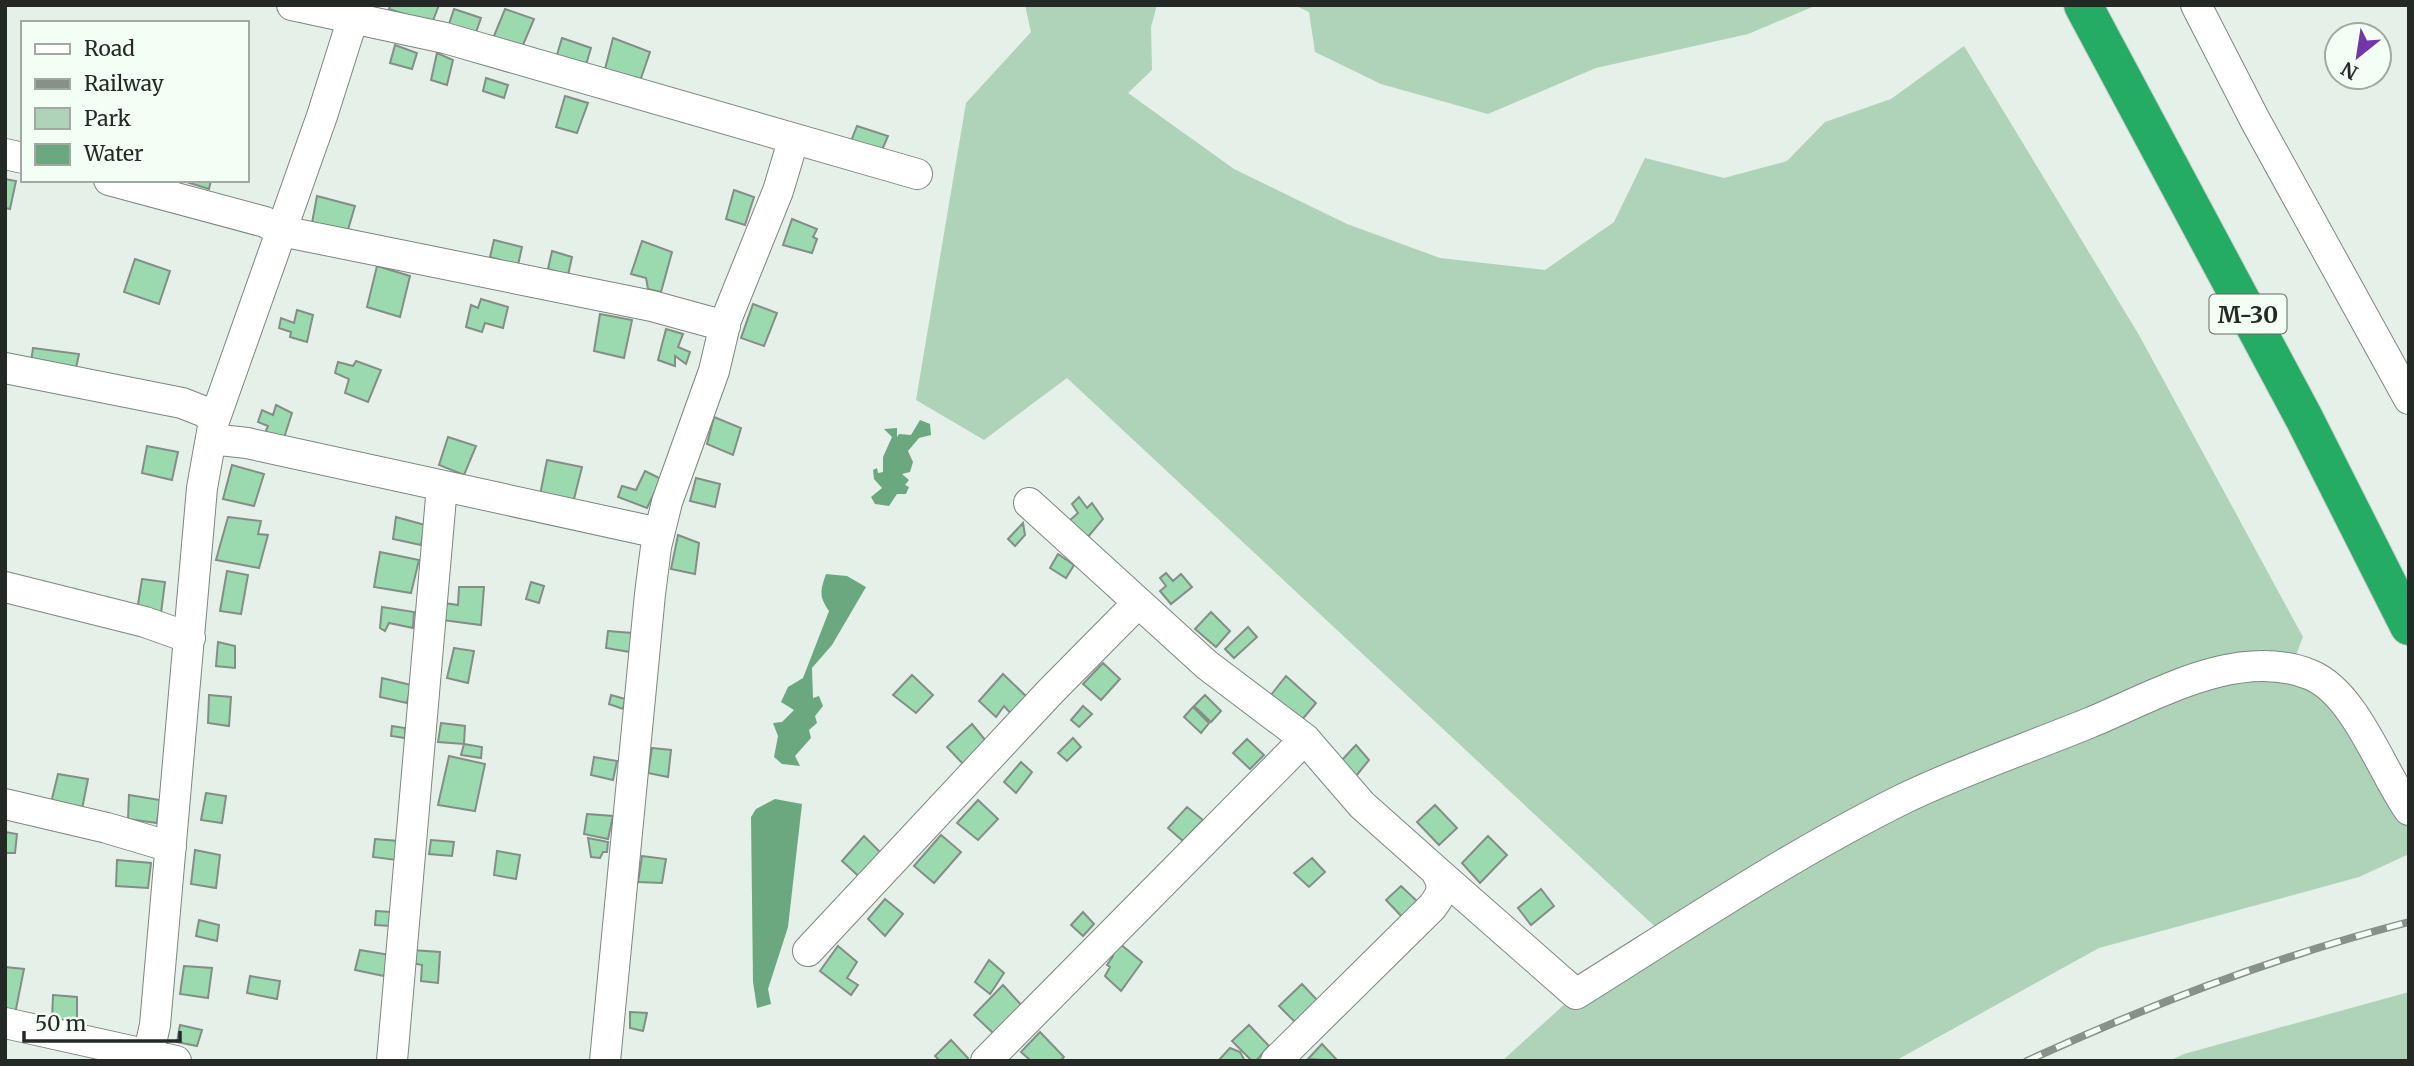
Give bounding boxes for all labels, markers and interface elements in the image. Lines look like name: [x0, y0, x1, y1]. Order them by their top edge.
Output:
legend: [21, 21, 248, 182]
north arrow: [2323, 21, 2393, 91]
text: Road: [84, 35, 135, 62]
text: N: [2337, 57, 2362, 85]
text: Railway: [84, 70, 165, 97]
text: Park: [84, 105, 131, 132]
text: Water: [83, 140, 143, 167]
road number: М-30: [2210, 294, 2286, 334]
scale bar: [24, 1000, 180, 1044]
text: 50 m: [35, 1010, 86, 1037]

